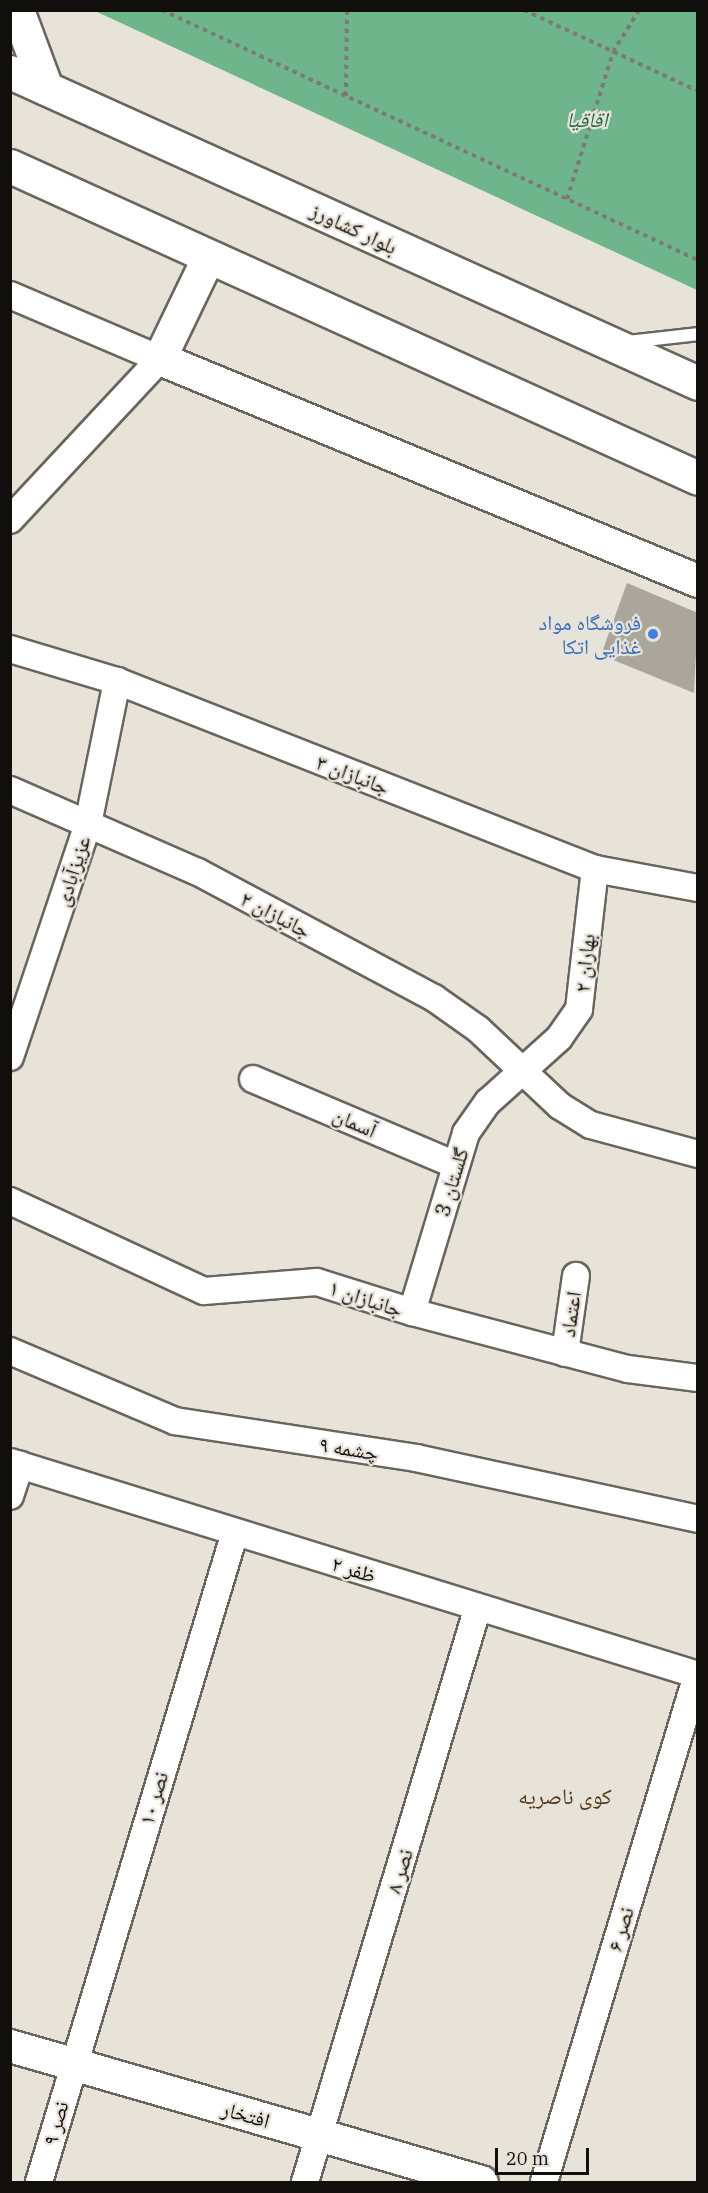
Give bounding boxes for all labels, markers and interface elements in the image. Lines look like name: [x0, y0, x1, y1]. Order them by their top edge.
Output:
park label: اقاقیا: [567, 106, 607, 132]
street label: بلوار کشاورز: [307, 197, 401, 259]
place label: فروشگاه مواد غذایی اتکا: [539, 609, 641, 659]
marker: فروشگاه مواد غذایی اتکا: [646, 627, 660, 641]
street label: جانبازان ۳: [313, 749, 393, 799]
street label: عزیزآبادی: [49, 833, 95, 909]
street label: جانبازان ۲: [237, 885, 315, 943]
street label: بهاران ۲: [568, 932, 600, 994]
street label: آسمان: [329, 1102, 381, 1142]
street label: گلستان 3: [429, 1145, 473, 1219]
street label: جانبازان ۱: [326, 1274, 406, 1322]
street label: اعتماد: [554, 1290, 586, 1338]
street label: چشمه ۹: [318, 1431, 380, 1465]
street label: ظفر ۲: [329, 1550, 379, 1588]
street label: نصر ۱۰: [133, 1768, 173, 1828]
district label: کوی ناصریه: [518, 1783, 612, 1809]
street label: نصر ۸: [380, 1846, 418, 1896]
street label: نصر ۶: [601, 1904, 639, 1954]
street label: افتخار: [219, 2095, 273, 2133]
street label: نصر ۹: [37, 2098, 73, 2148]
scale bar: [498, 2136, 592, 2174]
text: 20 m: [506, 2147, 549, 2170]

